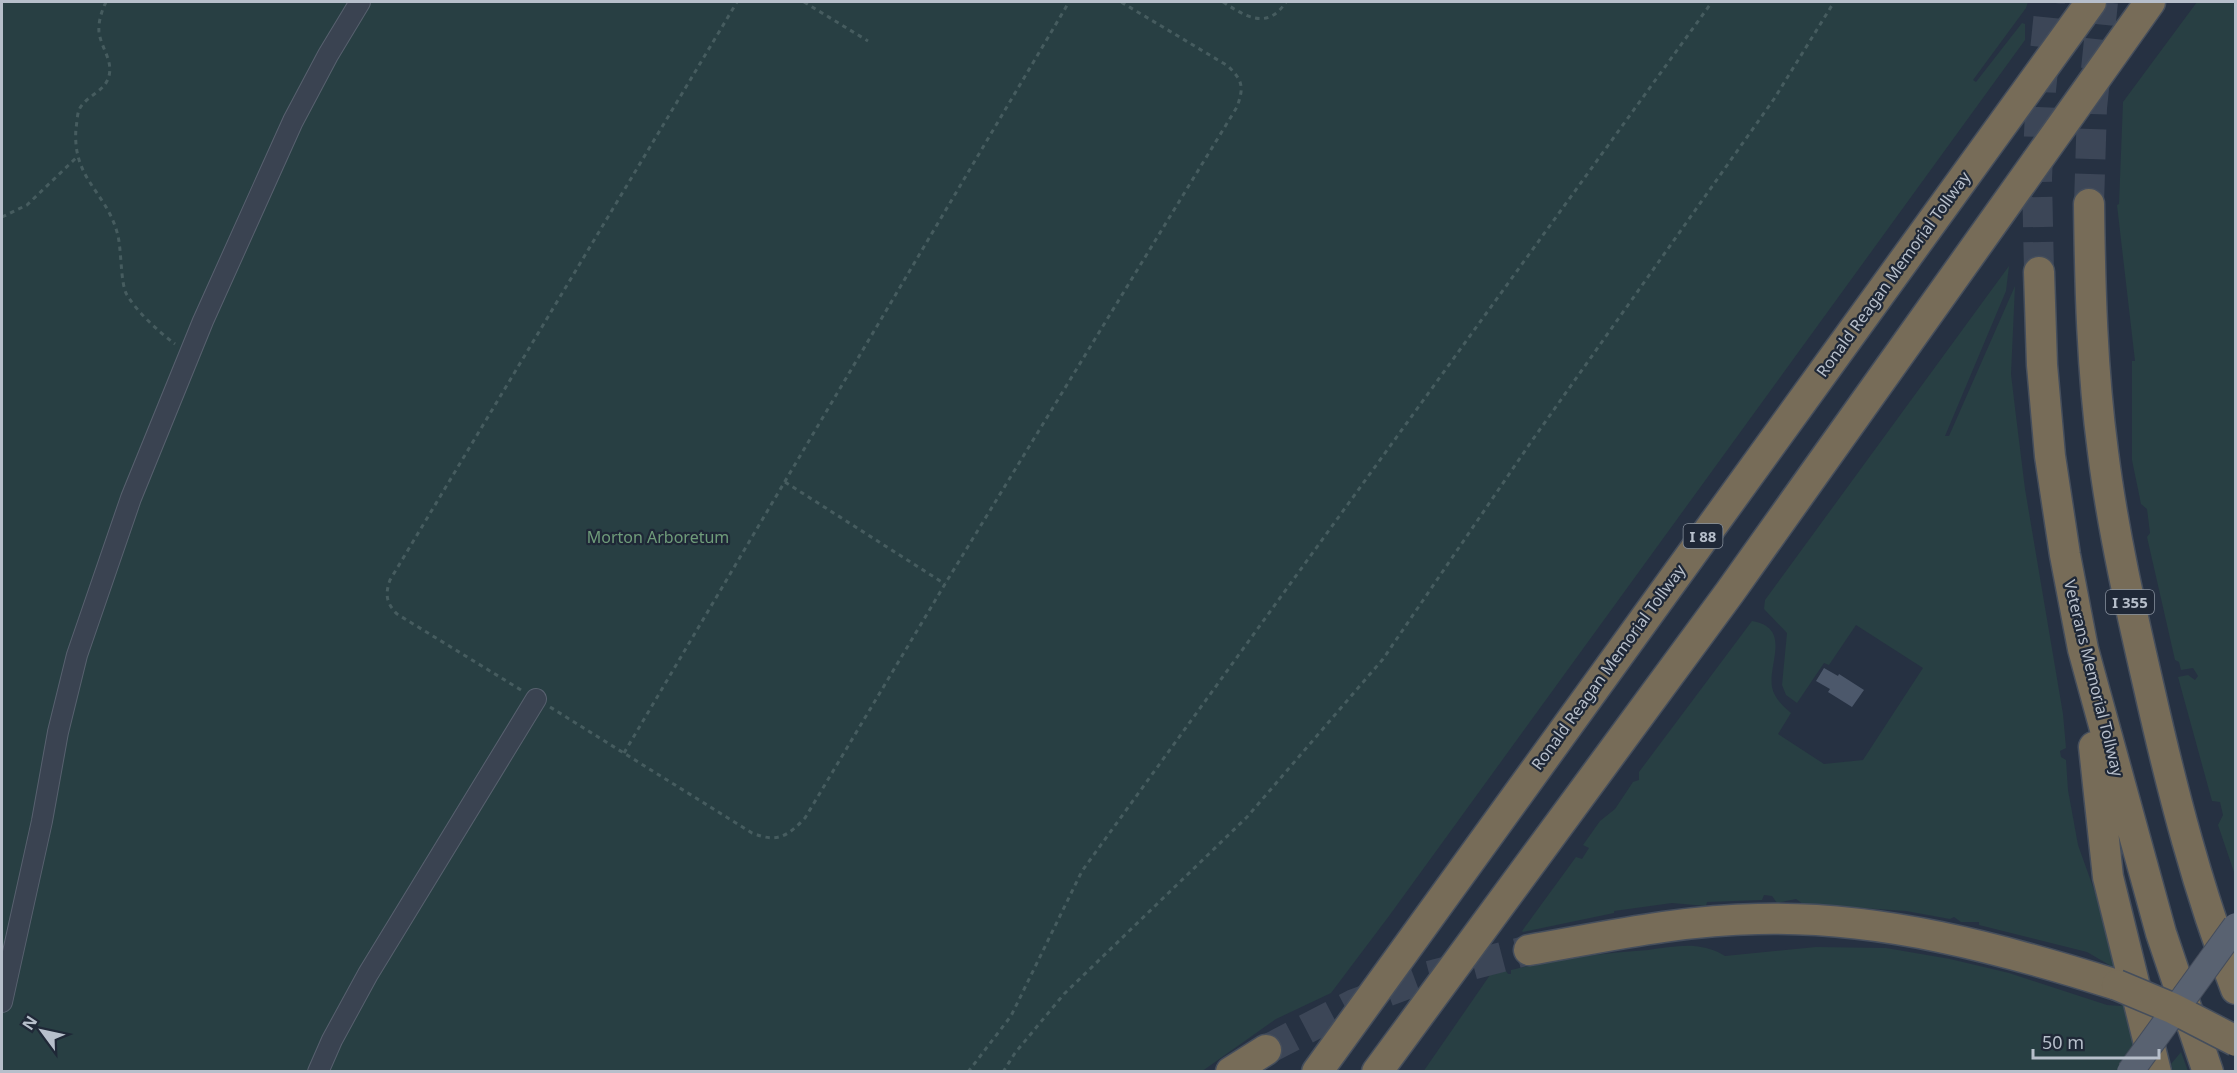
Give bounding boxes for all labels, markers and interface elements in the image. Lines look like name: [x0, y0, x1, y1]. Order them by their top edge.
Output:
street label: Ronald Reagan Memorial Tollway: [1811, 166, 1976, 381]
road number: I 88: [1684, 524, 1722, 548]
park label: Morton Arboretum: [587, 526, 729, 548]
street label: Ronald Reagan Memorial Tollway: [1526, 559, 1691, 774]
street label: Veterans Memorial Tollway: [2059, 577, 2129, 779]
road number: I 355: [2106, 590, 2154, 614]
north arrow: [12, 1001, 72, 1061]
text: N: [17, 1011, 42, 1034]
scale bar: [2033, 1022, 2159, 1060]
text: 50 m: [2042, 1030, 2084, 1054]

